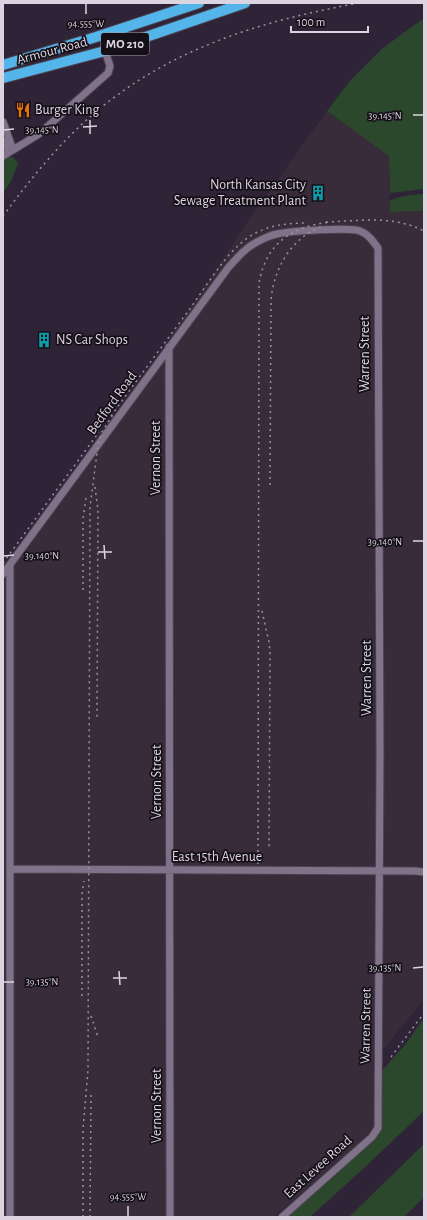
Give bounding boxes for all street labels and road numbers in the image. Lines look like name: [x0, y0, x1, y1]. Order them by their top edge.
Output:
road number: MO 210: [101, 33, 149, 55]
street label: Armour Road: [15, 35, 89, 67]
street label: Warren Street: [358, 315, 372, 392]
street label: Bedford Road: [85, 369, 139, 437]
street label: Vernon Street: [149, 420, 163, 495]
street label: Warren Street: [360, 639, 374, 716]
street label: Vernon Street: [150, 744, 164, 819]
street label: East 15th Avenue: [172, 850, 262, 864]
street label: Warren Street: [358, 987, 374, 1064]
street label: Vernon Street: [150, 1068, 164, 1143]
street label: East Levee Road: [281, 1133, 355, 1201]

